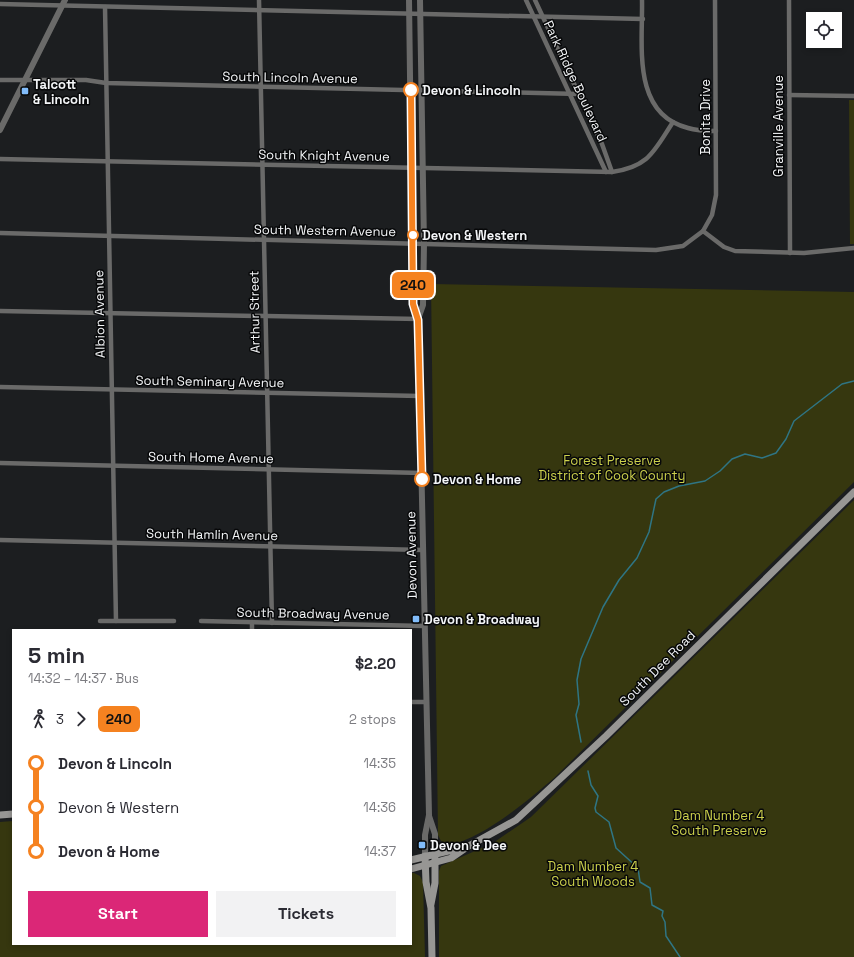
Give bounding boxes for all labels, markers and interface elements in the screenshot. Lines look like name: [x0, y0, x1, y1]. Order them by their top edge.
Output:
map controls: [806, 12, 842, 48]
button: locate: [806, 12, 842, 48]
street label: Park Ridge Boulevard: [540, 18, 611, 145]
street label: South Lincoln Avenue: [222, 68, 358, 87]
street label: Granville Avenue: [770, 75, 787, 177]
place label: Talcott & Lincoln: [33, 76, 90, 108]
street label: Bonita Drive: [697, 79, 714, 155]
marker: Devon & Lincoln: [403, 82, 419, 98]
place label: Devon & Lincoln: [422, 82, 521, 99]
marker: Talcott & Lincoln: [20, 86, 30, 96]
street label: South Knight Avenue: [258, 146, 390, 165]
street label: South Western Avenue: [254, 221, 396, 240]
place label: Devon & Western: [422, 227, 527, 244]
marker: Devon & Western: [407, 229, 419, 241]
street label: Albion Avenue: [90, 270, 109, 358]
street label: Arthur Street: [245, 270, 264, 354]
line badge: 240: [390, 272, 436, 298]
text: 240: [400, 276, 426, 294]
street label: South Seminary Avenue: [136, 372, 284, 391]
street label: South Home Avenue: [148, 448, 274, 467]
park label: Forest Preserve District of Cook County: [538, 452, 686, 484]
marker: Devon & Home: [414, 471, 430, 487]
place label: Devon & Home: [433, 471, 521, 488]
street label: Devon Avenue: [402, 511, 421, 599]
street label: South Hamlin Avenue: [146, 525, 278, 544]
street label: South Broadway Avenue: [236, 604, 390, 623]
place label: Devon & Broadway: [424, 611, 540, 628]
marker: Devon & Broadway: [411, 614, 421, 624]
street label: South Dee Road: [616, 627, 699, 710]
text: 5 min: [28, 641, 85, 669]
text: $2.20: [355, 654, 396, 673]
text: 14:32 – 14:37 · Bus: [28, 670, 139, 687]
icon: walk: [28, 708, 50, 730]
icon: forward: [70, 708, 92, 730]
text: 240: [106, 710, 132, 728]
text: 3: [56, 711, 64, 728]
text: 2 stops: [349, 711, 396, 728]
text: Devon & Lincoln: [58, 754, 172, 773]
text: 14:35: [364, 755, 396, 772]
text: Devon & Western: [58, 798, 179, 817]
text: 14:36: [363, 799, 396, 816]
park label: Dam Number 4 South Preserve: [671, 807, 767, 839]
place label: Devon & Dee: [430, 837, 507, 854]
marker: Devon & Dee: [417, 840, 427, 850]
text: Devon & Home: [58, 842, 160, 861]
text: 14:37: [364, 843, 396, 860]
park label: Dam Number 4 South Woods: [548, 858, 638, 890]
button: Start: [28, 891, 208, 937]
button: Tickets: [216, 891, 396, 937]

